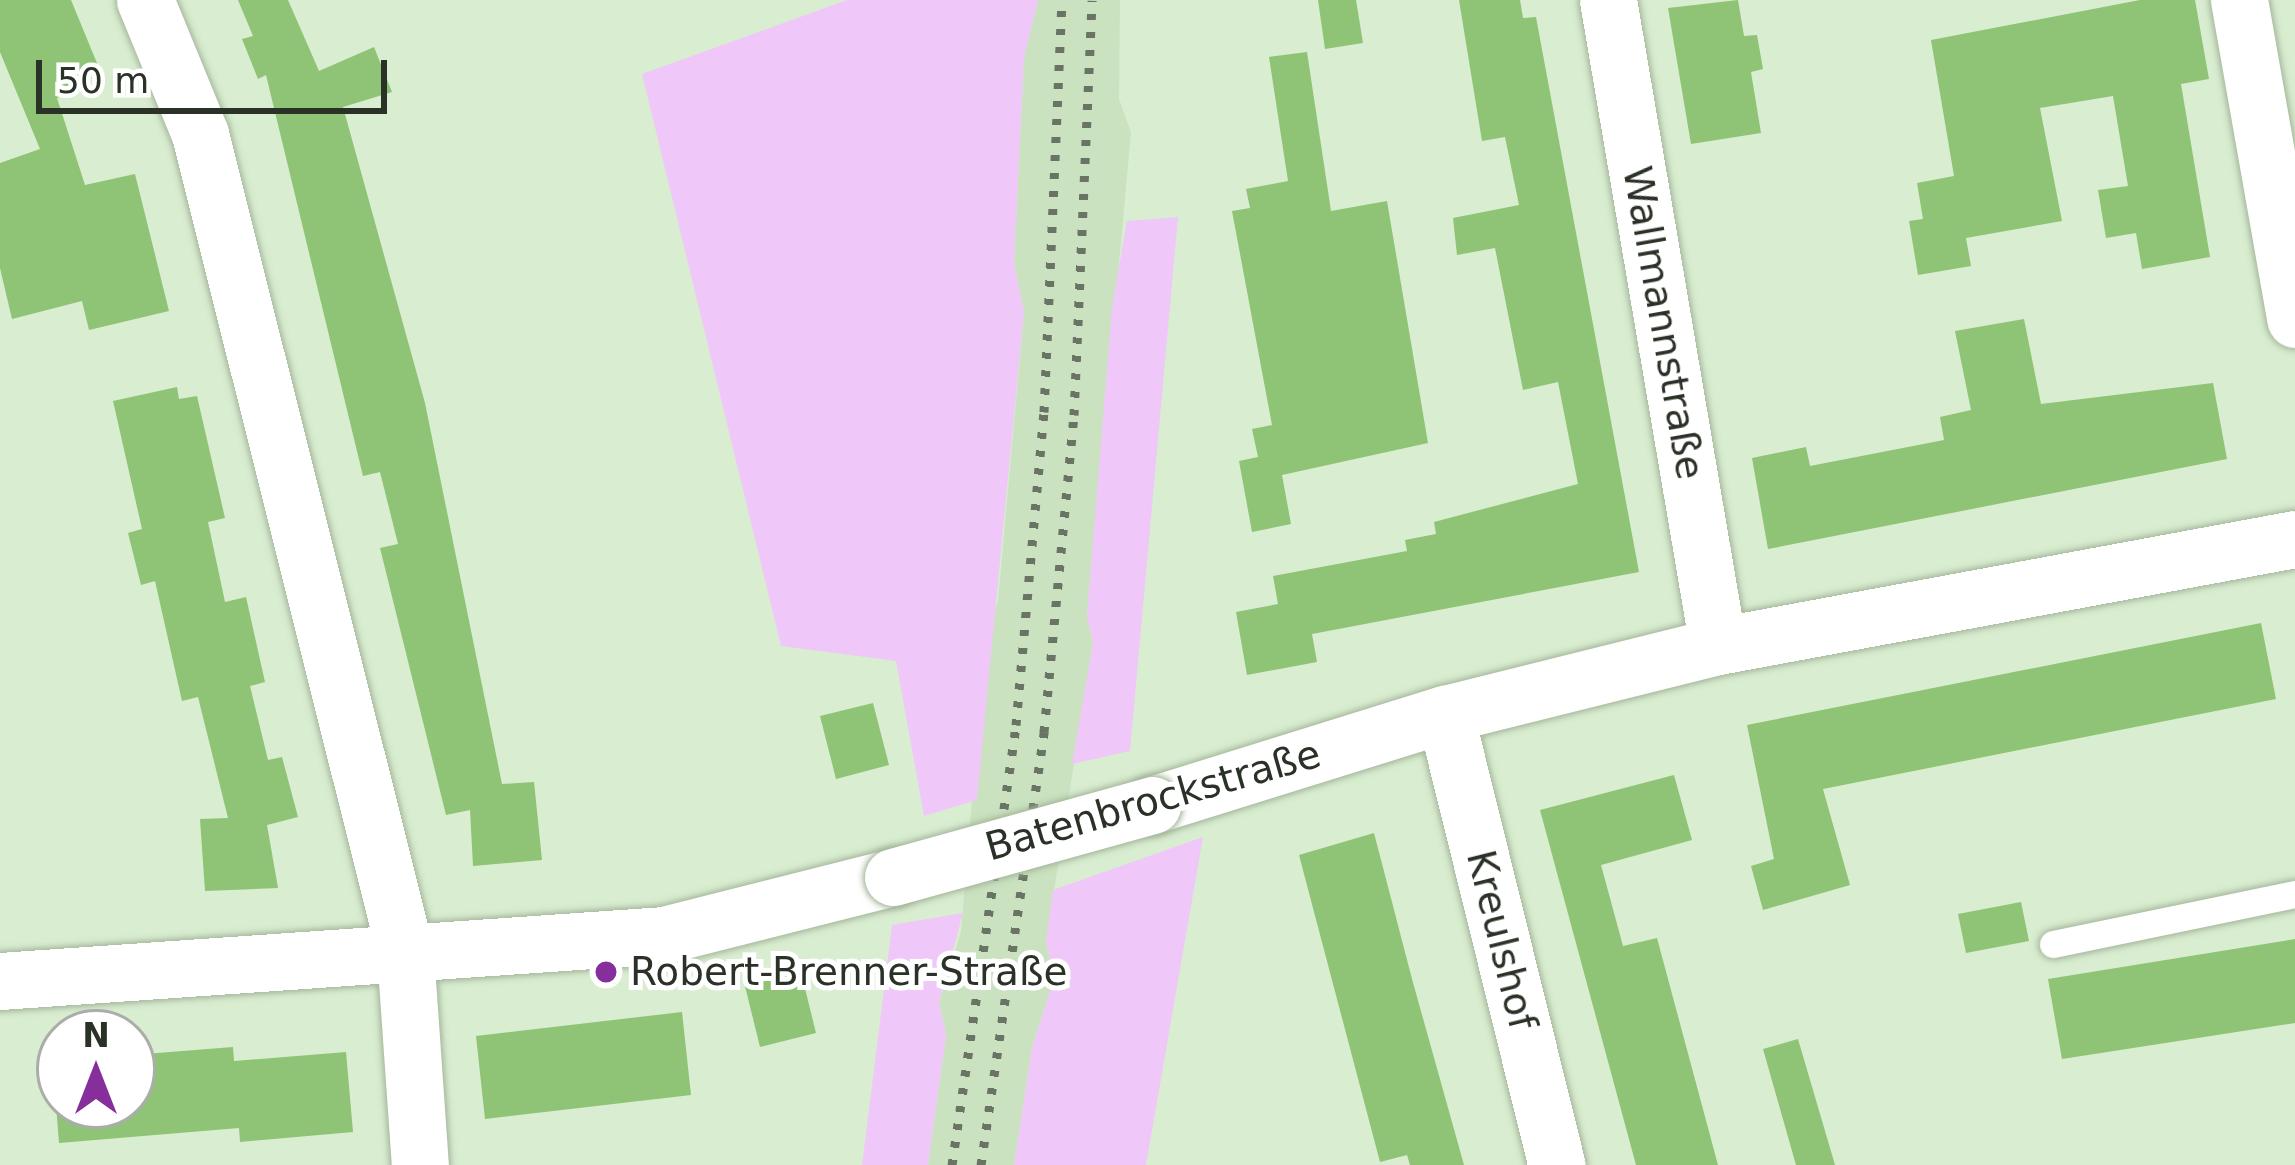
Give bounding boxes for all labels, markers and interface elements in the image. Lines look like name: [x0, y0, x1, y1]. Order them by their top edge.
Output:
scale bar: [42, 36, 393, 110]
text: 50 m: [57, 60, 149, 101]
street label: Wallmannstraße: [1612, 163, 1714, 483]
street label: Batenbrockstraße: [980, 731, 1326, 871]
street label: Kreulshof: [1456, 846, 1546, 1034]
place label: Robert-Brenner-Straße: [630, 949, 1067, 995]
marker: Robert-Brenner-Straße: [593, 959, 619, 985]
north arrow: [36, 1009, 156, 1129]
text: N: [82, 1016, 110, 1055]

